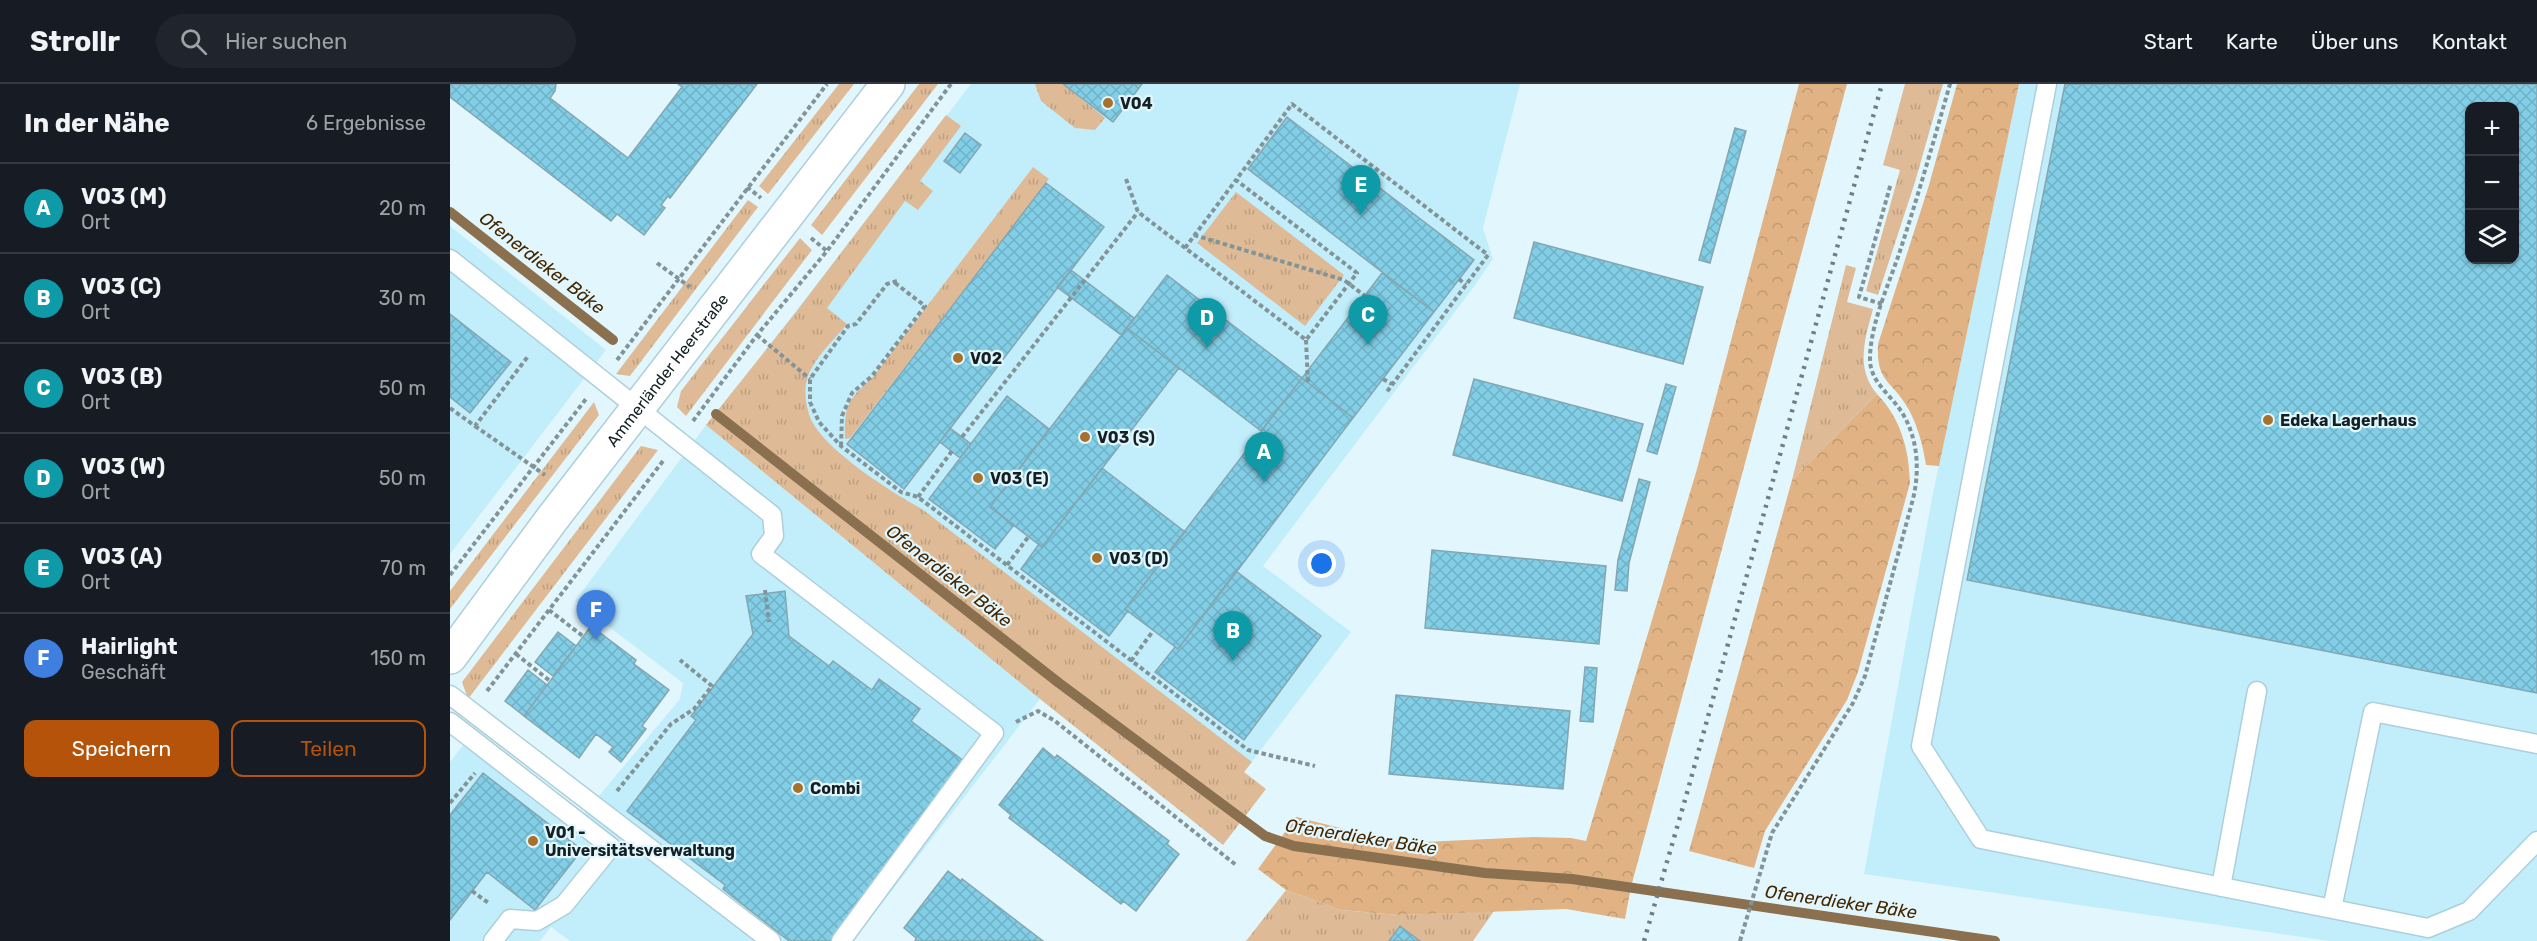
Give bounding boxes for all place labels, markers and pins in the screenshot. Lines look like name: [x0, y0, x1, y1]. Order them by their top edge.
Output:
place label: V04: [1120, 94, 1153, 113]
marker: V04: [1101, 96, 1115, 110]
pin: E: [1342, 166, 1380, 215]
pin: C: [1348, 296, 1388, 345]
pin: D: [1188, 298, 1227, 348]
place label: V02: [970, 349, 1002, 368]
marker: V02: [951, 351, 965, 365]
place label: Edeka Lagerhaus: [2280, 411, 2417, 430]
marker: Edeka Lagerhaus: [2261, 413, 2275, 427]
place label: V03 (S): [1097, 428, 1155, 447]
marker: V03 (S): [1078, 430, 1092, 444]
pin: A: [1244, 432, 1284, 482]
place label: V03 (E): [990, 469, 1049, 488]
marker: V03 (E): [971, 471, 985, 485]
place label: V03 (D): [1109, 549, 1168, 568]
marker: V03 (D): [1090, 551, 1104, 565]
pin: F: [576, 590, 616, 640]
pin: B: [1214, 612, 1252, 661]
place label: Combi: [810, 779, 860, 798]
marker: Combi: [791, 781, 805, 795]
place label: V01 - Universitätsverwaltung: [545, 823, 735, 860]
marker: V01 - Universitätsverwaltung: [526, 834, 540, 848]

